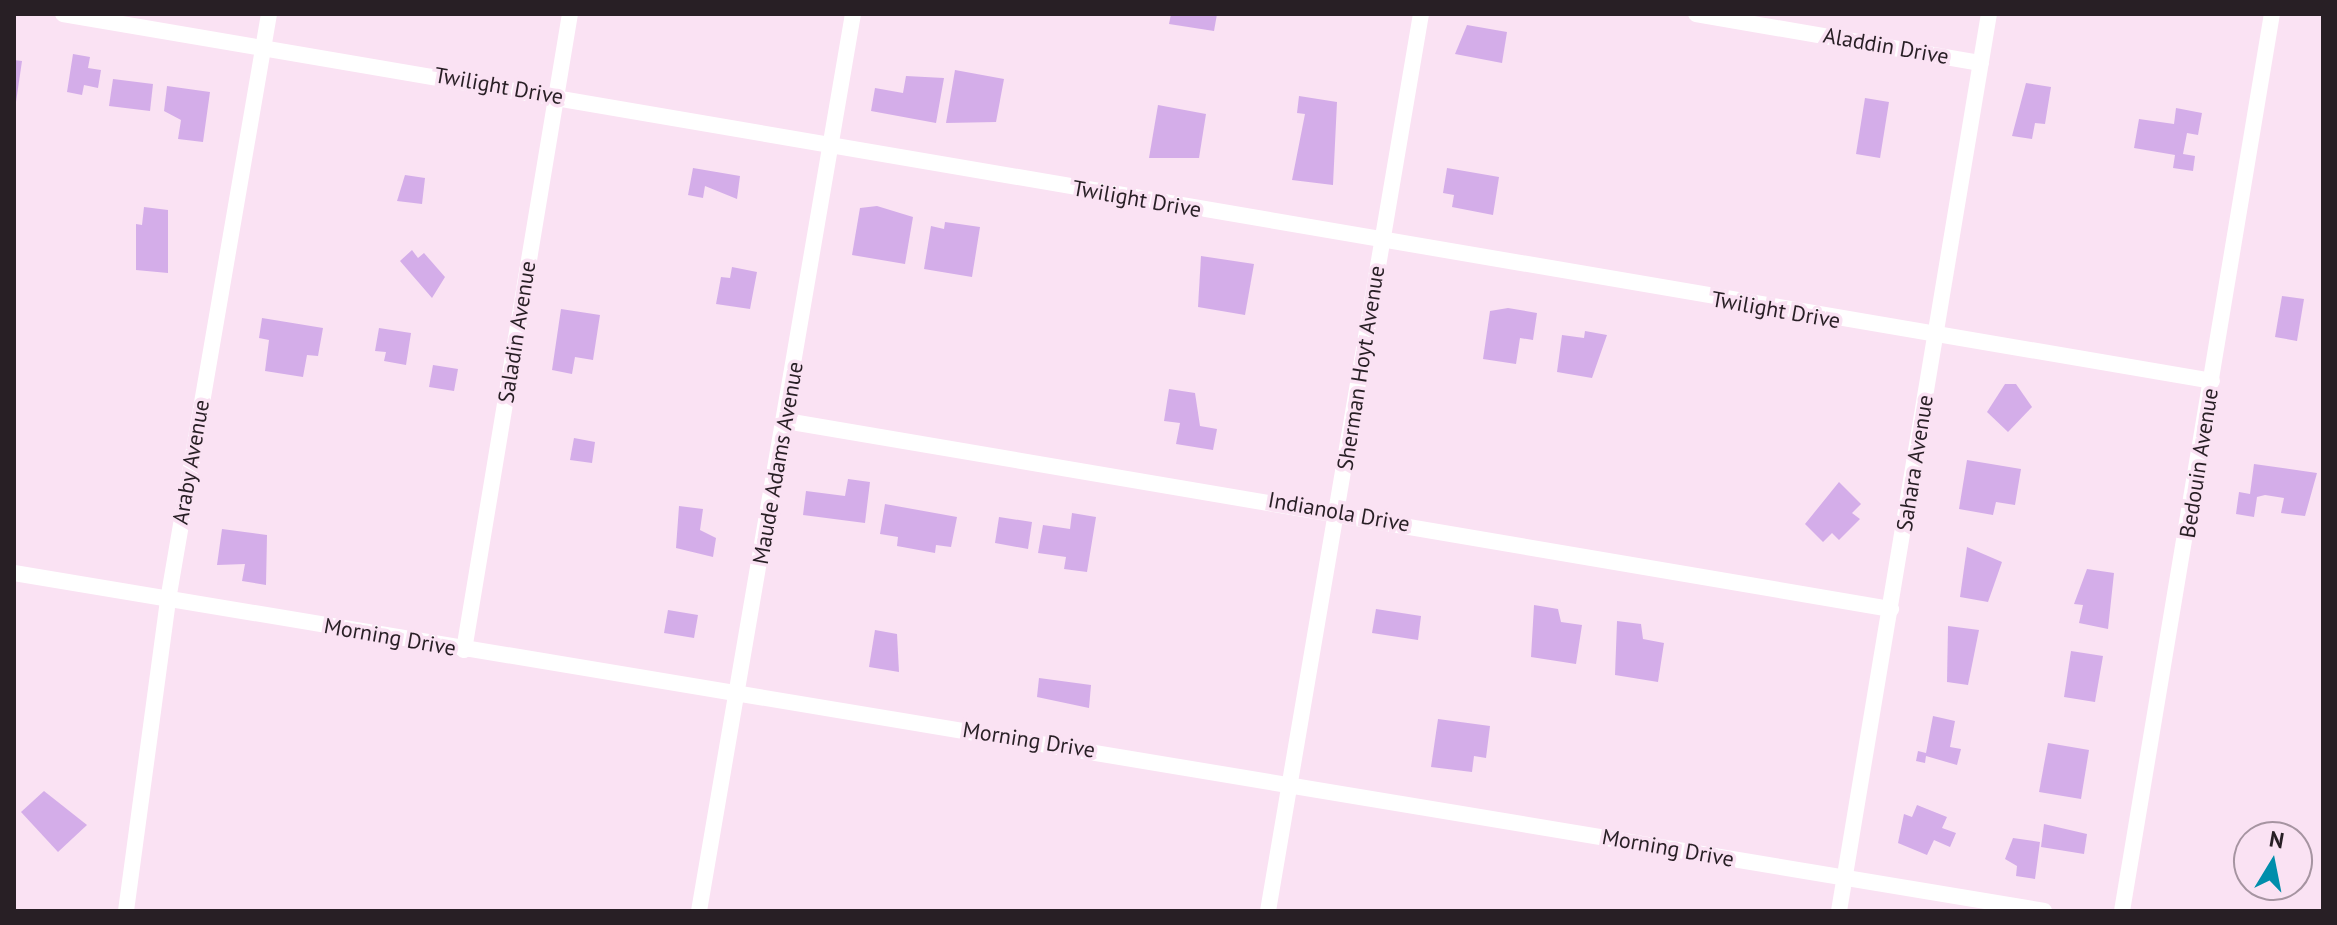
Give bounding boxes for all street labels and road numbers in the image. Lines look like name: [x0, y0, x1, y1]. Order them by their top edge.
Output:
street label: Aladdin Drive: [1821, 22, 1951, 70]
street label: Twilight Drive: [433, 62, 565, 110]
street label: Twilight Drive: [1071, 175, 1203, 223]
street label: Saladin Avenue: [493, 259, 541, 405]
street label: Sherman Hoyt Avenue: [1332, 263, 1390, 473]
street label: Twilight Drive: [1710, 286, 1842, 334]
street label: Maude Adams Avenue: [747, 359, 809, 567]
street label: Bedouin Avenue: [2174, 386, 2224, 540]
street label: Sahara Avenue: [1891, 393, 1939, 533]
street label: Araby Avenue: [167, 397, 215, 527]
street label: Indianola Drive: [1266, 487, 1412, 537]
street label: Morning Drive: [322, 612, 458, 662]
street label: Morning Drive: [961, 717, 1097, 763]
street label: Morning Drive: [1600, 823, 1736, 873]

